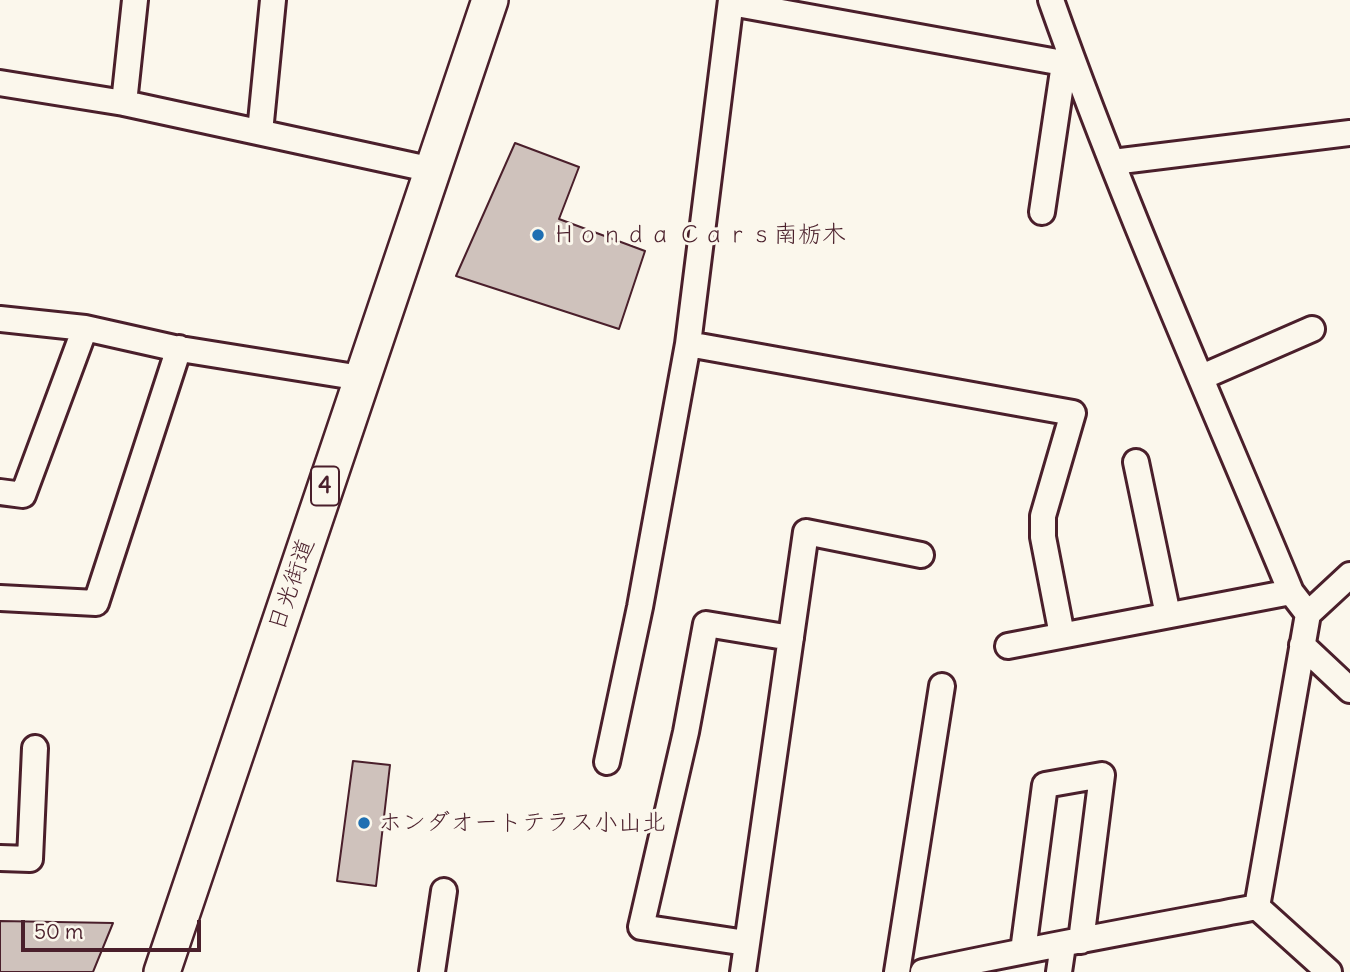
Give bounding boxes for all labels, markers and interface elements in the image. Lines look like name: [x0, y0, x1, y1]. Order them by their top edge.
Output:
place label: Ｈｏｎｄａ Ｃａｒｓ南栃木: [552, 221, 846, 249]
marker: Ｈｏｎｄａ Ｃａｒｓ南栃木: [530, 227, 546, 243]
road number: 4: [311, 466, 339, 506]
street label: 日光街道: [263, 535, 321, 635]
place label: ホンダオートテラス小山北: [378, 809, 666, 837]
marker: ホンダオートテラス小山北: [356, 815, 372, 831]
scale bar: [24, 906, 205, 950]
text: 50 m: [34, 918, 83, 945]

